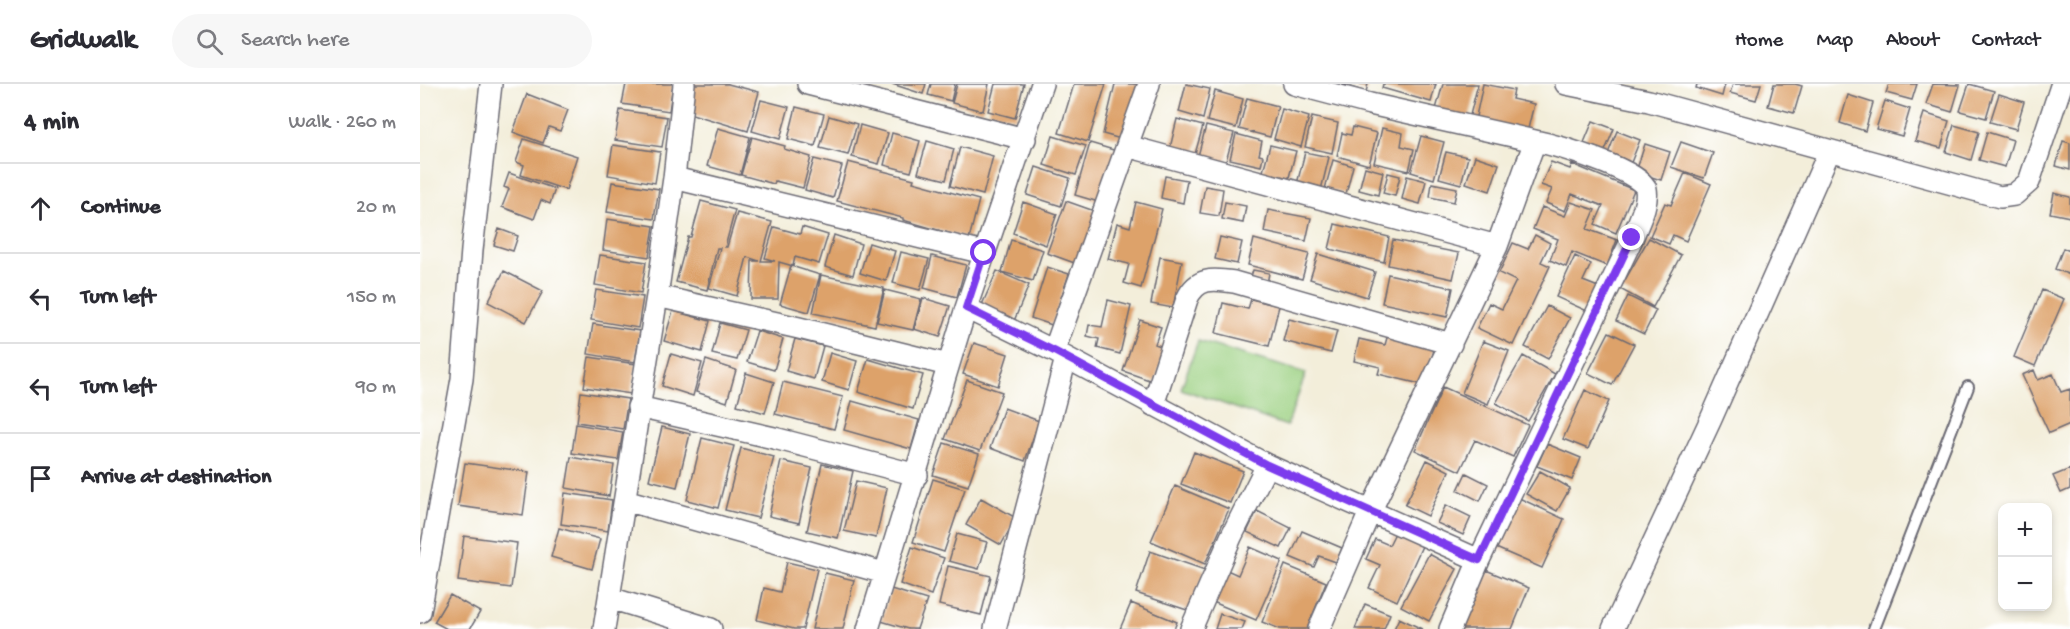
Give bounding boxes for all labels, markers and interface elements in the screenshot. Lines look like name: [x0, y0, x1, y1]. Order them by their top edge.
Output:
search box: [172, 14, 592, 68]
text: Gridwalk: [30, 25, 136, 58]
icon: search: [193, 25, 226, 58]
text: Search here: [241, 28, 349, 54]
text: Home: [1735, 29, 1783, 54]
text: Map: [1816, 29, 1853, 54]
text: About: [1886, 29, 1939, 54]
text: Contact: [1972, 29, 2040, 54]
text: 4 min: [24, 108, 79, 139]
text: Walk · 260 m: [289, 112, 396, 135]
icon: ahead: [24, 192, 57, 225]
text: Continue: [81, 195, 161, 221]
text: 20 m: [356, 197, 396, 220]
route end: [1618, 224, 1644, 250]
route start: [970, 239, 996, 265]
icon: left: [24, 282, 57, 315]
text: Turn left: [81, 285, 155, 311]
text: 150 m: [347, 287, 396, 310]
icon: left: [24, 372, 57, 405]
text: Turn left: [81, 375, 155, 401]
text: 90 m: [356, 377, 396, 400]
icon: arrive: [24, 462, 57, 495]
text: Arrive at destination: [81, 465, 271, 491]
map controls: [1998, 503, 2052, 611]
button: +: [1998, 503, 2052, 557]
button: −: [1998, 557, 2052, 611]

